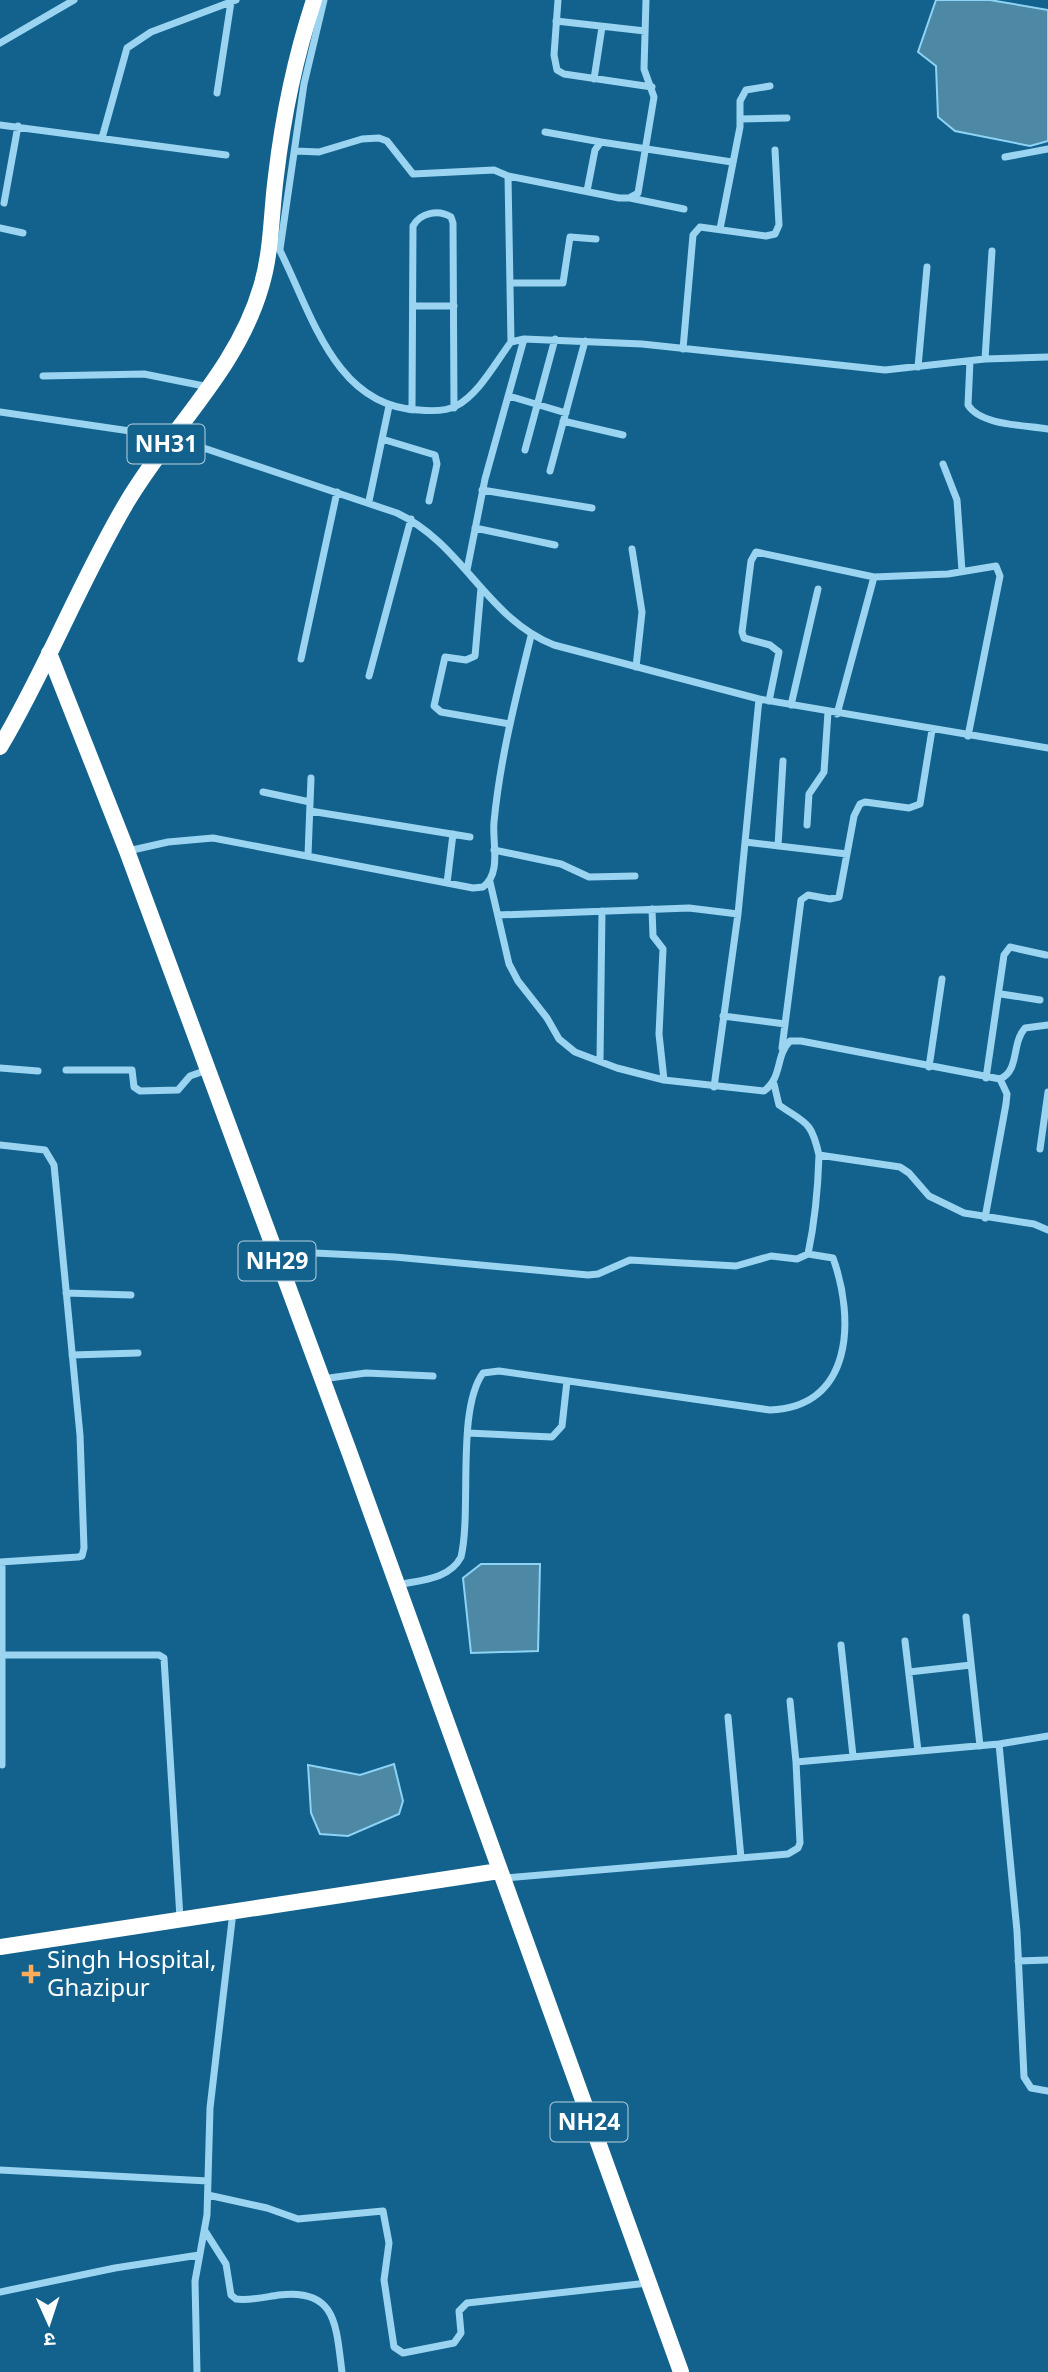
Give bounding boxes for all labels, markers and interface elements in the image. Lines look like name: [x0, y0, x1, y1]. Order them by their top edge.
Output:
road number: NH31: [128, 424, 204, 464]
road number: NH29: [238, 1242, 316, 1280]
place label: Singh Hospital, Ghazipur: [47, 1942, 217, 2003]
marker: Singh Hospital, Ghazipur: [21, 1964, 41, 1984]
road number: NH24: [550, 2102, 628, 2142]
north arrow: [14, 2288, 84, 2358]
text: उ: [43, 2327, 56, 2353]

